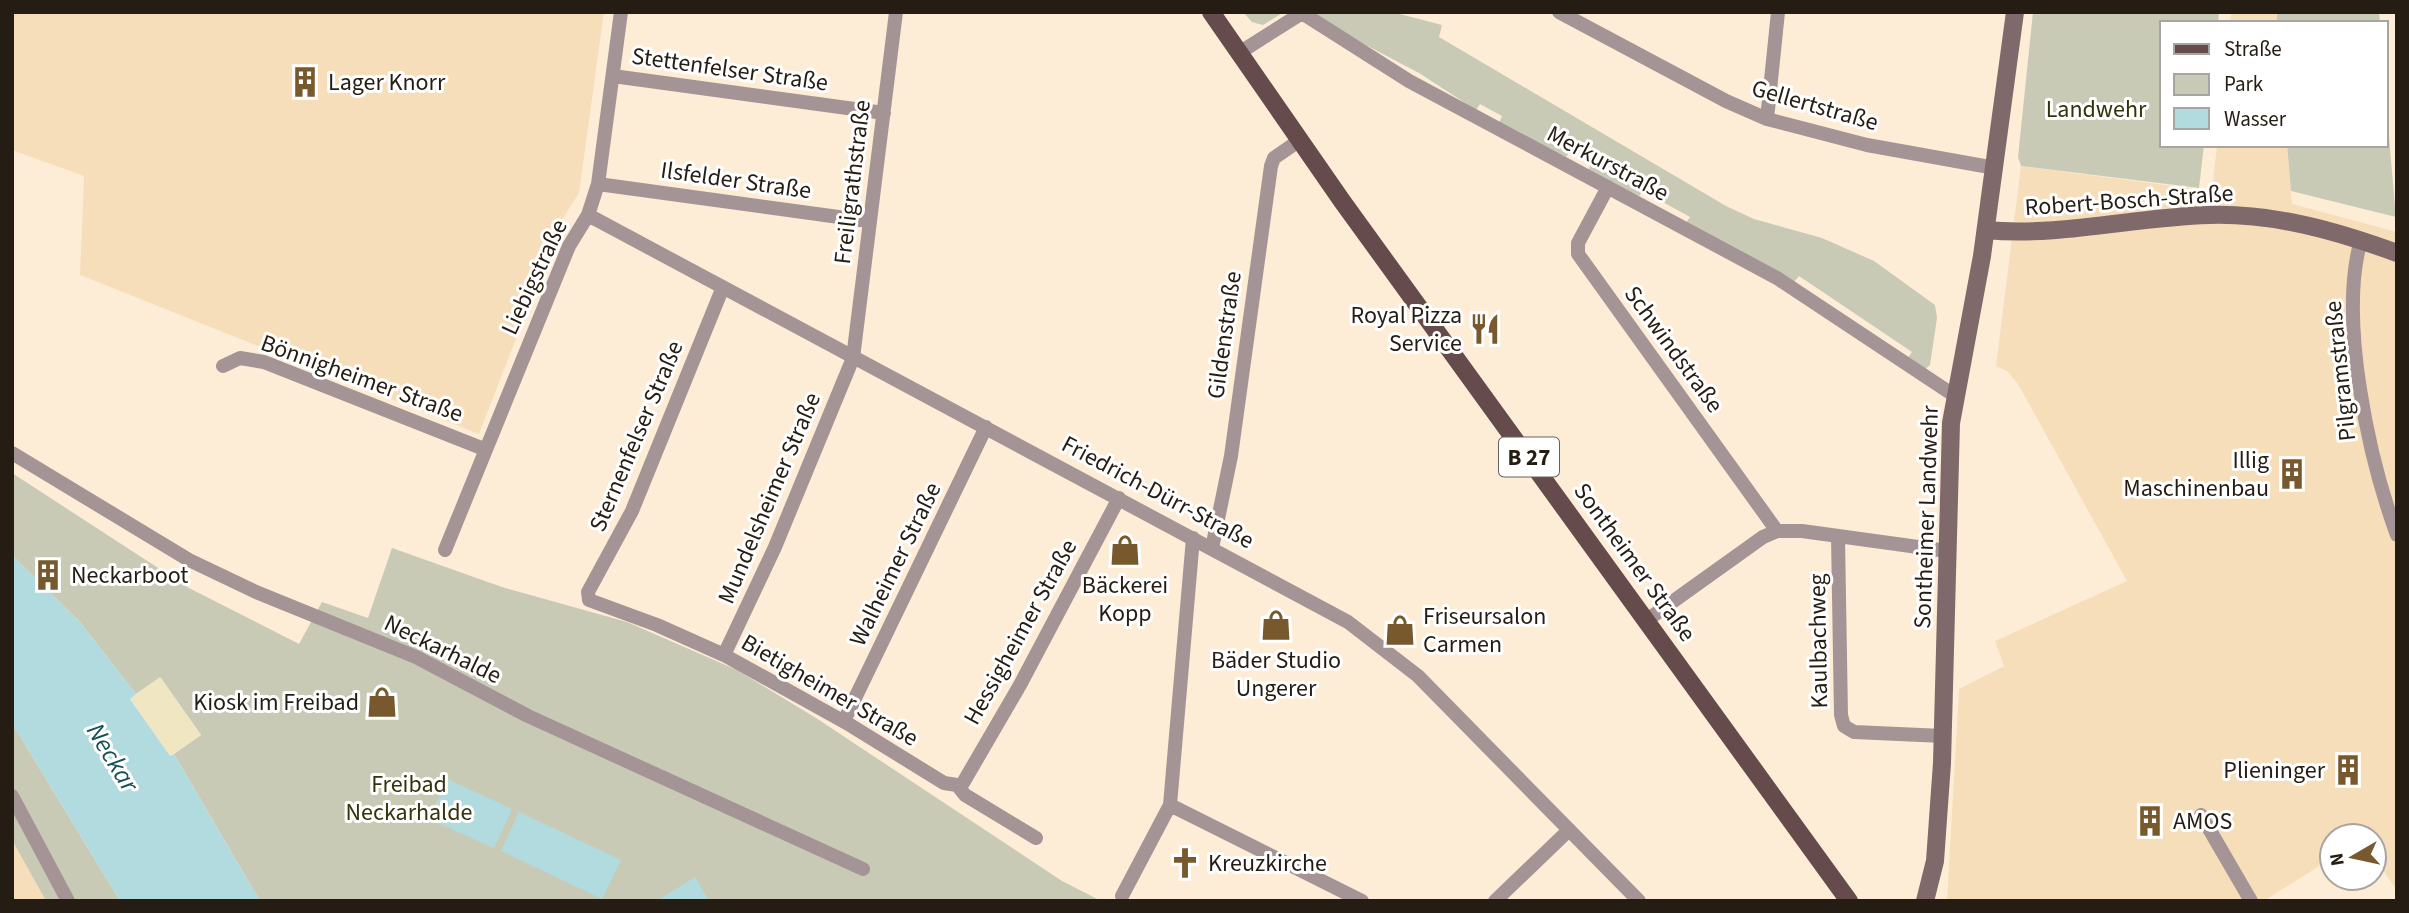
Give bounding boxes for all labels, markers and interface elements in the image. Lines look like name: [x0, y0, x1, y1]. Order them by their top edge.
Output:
legend: [2160, 21, 2388, 147]
text: Straße: [2224, 34, 2282, 64]
street label: Stettenfelser Straße: [629, 38, 830, 101]
building icon: Lager Knorr: [288, 65, 322, 99]
place label: Lager Knorr: [328, 65, 446, 100]
text: Park: [2224, 69, 2264, 99]
street label: Gellertstraße: [1747, 71, 1882, 140]
park label: Landwehr: [2046, 92, 2147, 127]
street label: Freiligrathstraße: [825, 98, 880, 266]
text: Wasser: [2224, 104, 2287, 134]
street label: Merkurstraße: [1540, 117, 1675, 210]
street label: Ilsfelder Straße: [658, 153, 813, 208]
street label: Robert-Bosch-Straße: [2024, 176, 2235, 225]
street label: Liebigstraße: [492, 214, 577, 341]
street label: Gildenstraße: [1198, 269, 1251, 401]
street label: Schwindstraße: [1615, 278, 1732, 420]
place label: Royal Pizza Service: [1350, 298, 1462, 361]
street label: Pilgramstraße: [2316, 299, 2365, 443]
restaurant icon: Royal Pizza Service: [1468, 312, 1502, 346]
street label: Bönnigheimer Straße: [256, 326, 468, 431]
street label: Sternenfelser Straße: [580, 335, 692, 537]
street label: Mundelsheimer Straße: [709, 387, 830, 609]
street label: Sontheimer Landwehr: [1905, 404, 1948, 629]
street label: Friedrich-Dürr-Straße: [1055, 427, 1260, 558]
road number: B 27: [1499, 438, 1559, 477]
place label: Illig Maschinenbau: [2123, 443, 2269, 506]
building icon: Illig Maschinenbau: [2275, 457, 2309, 491]
street label: Walheimer Straße: [841, 476, 950, 652]
street label: Sontheimer Straße: [1565, 476, 1704, 649]
street label: Hessigheimer Straße: [955, 533, 1086, 731]
shop icon: Bäckerei Kopp: [1108, 533, 1142, 567]
building icon: Neckarboot: [31, 558, 65, 592]
place label: Neckarboot: [71, 558, 188, 593]
place label: Bäckerei Kopp: [1082, 568, 1168, 631]
street label: Kaulbachweg: [1800, 573, 1837, 709]
place label: Friseursalon Carmen: [1423, 599, 1546, 662]
street label: Neckarhalde: [378, 606, 507, 693]
shop icon: Bäder Studio Ungerer: [1259, 608, 1293, 642]
shop icon: Friseursalon Carmen: [1383, 613, 1417, 647]
street label: Bietigheimer Straße: [735, 625, 925, 755]
place label: Bäder Studio Ungerer: [1211, 643, 1341, 706]
place label: Kiosk im Freibad: [193, 685, 359, 720]
shop icon: Kiosk im Freibad: [365, 685, 399, 719]
water label: Neckar: [77, 716, 148, 800]
place label: Plieninger: [2223, 753, 2326, 788]
building icon: Plieninger: [2331, 753, 2365, 787]
park label: Freibad Neckarhalde: [346, 767, 472, 830]
building icon: AMOS: [2133, 804, 2167, 838]
place label: AMOS: [2173, 804, 2232, 839]
north arrow: [2318, 822, 2388, 892]
church icon: Kreuzkirche: [1168, 846, 1202, 880]
place label: Kreuzkirche: [1208, 846, 1327, 881]
text: N: [2323, 851, 2352, 868]

